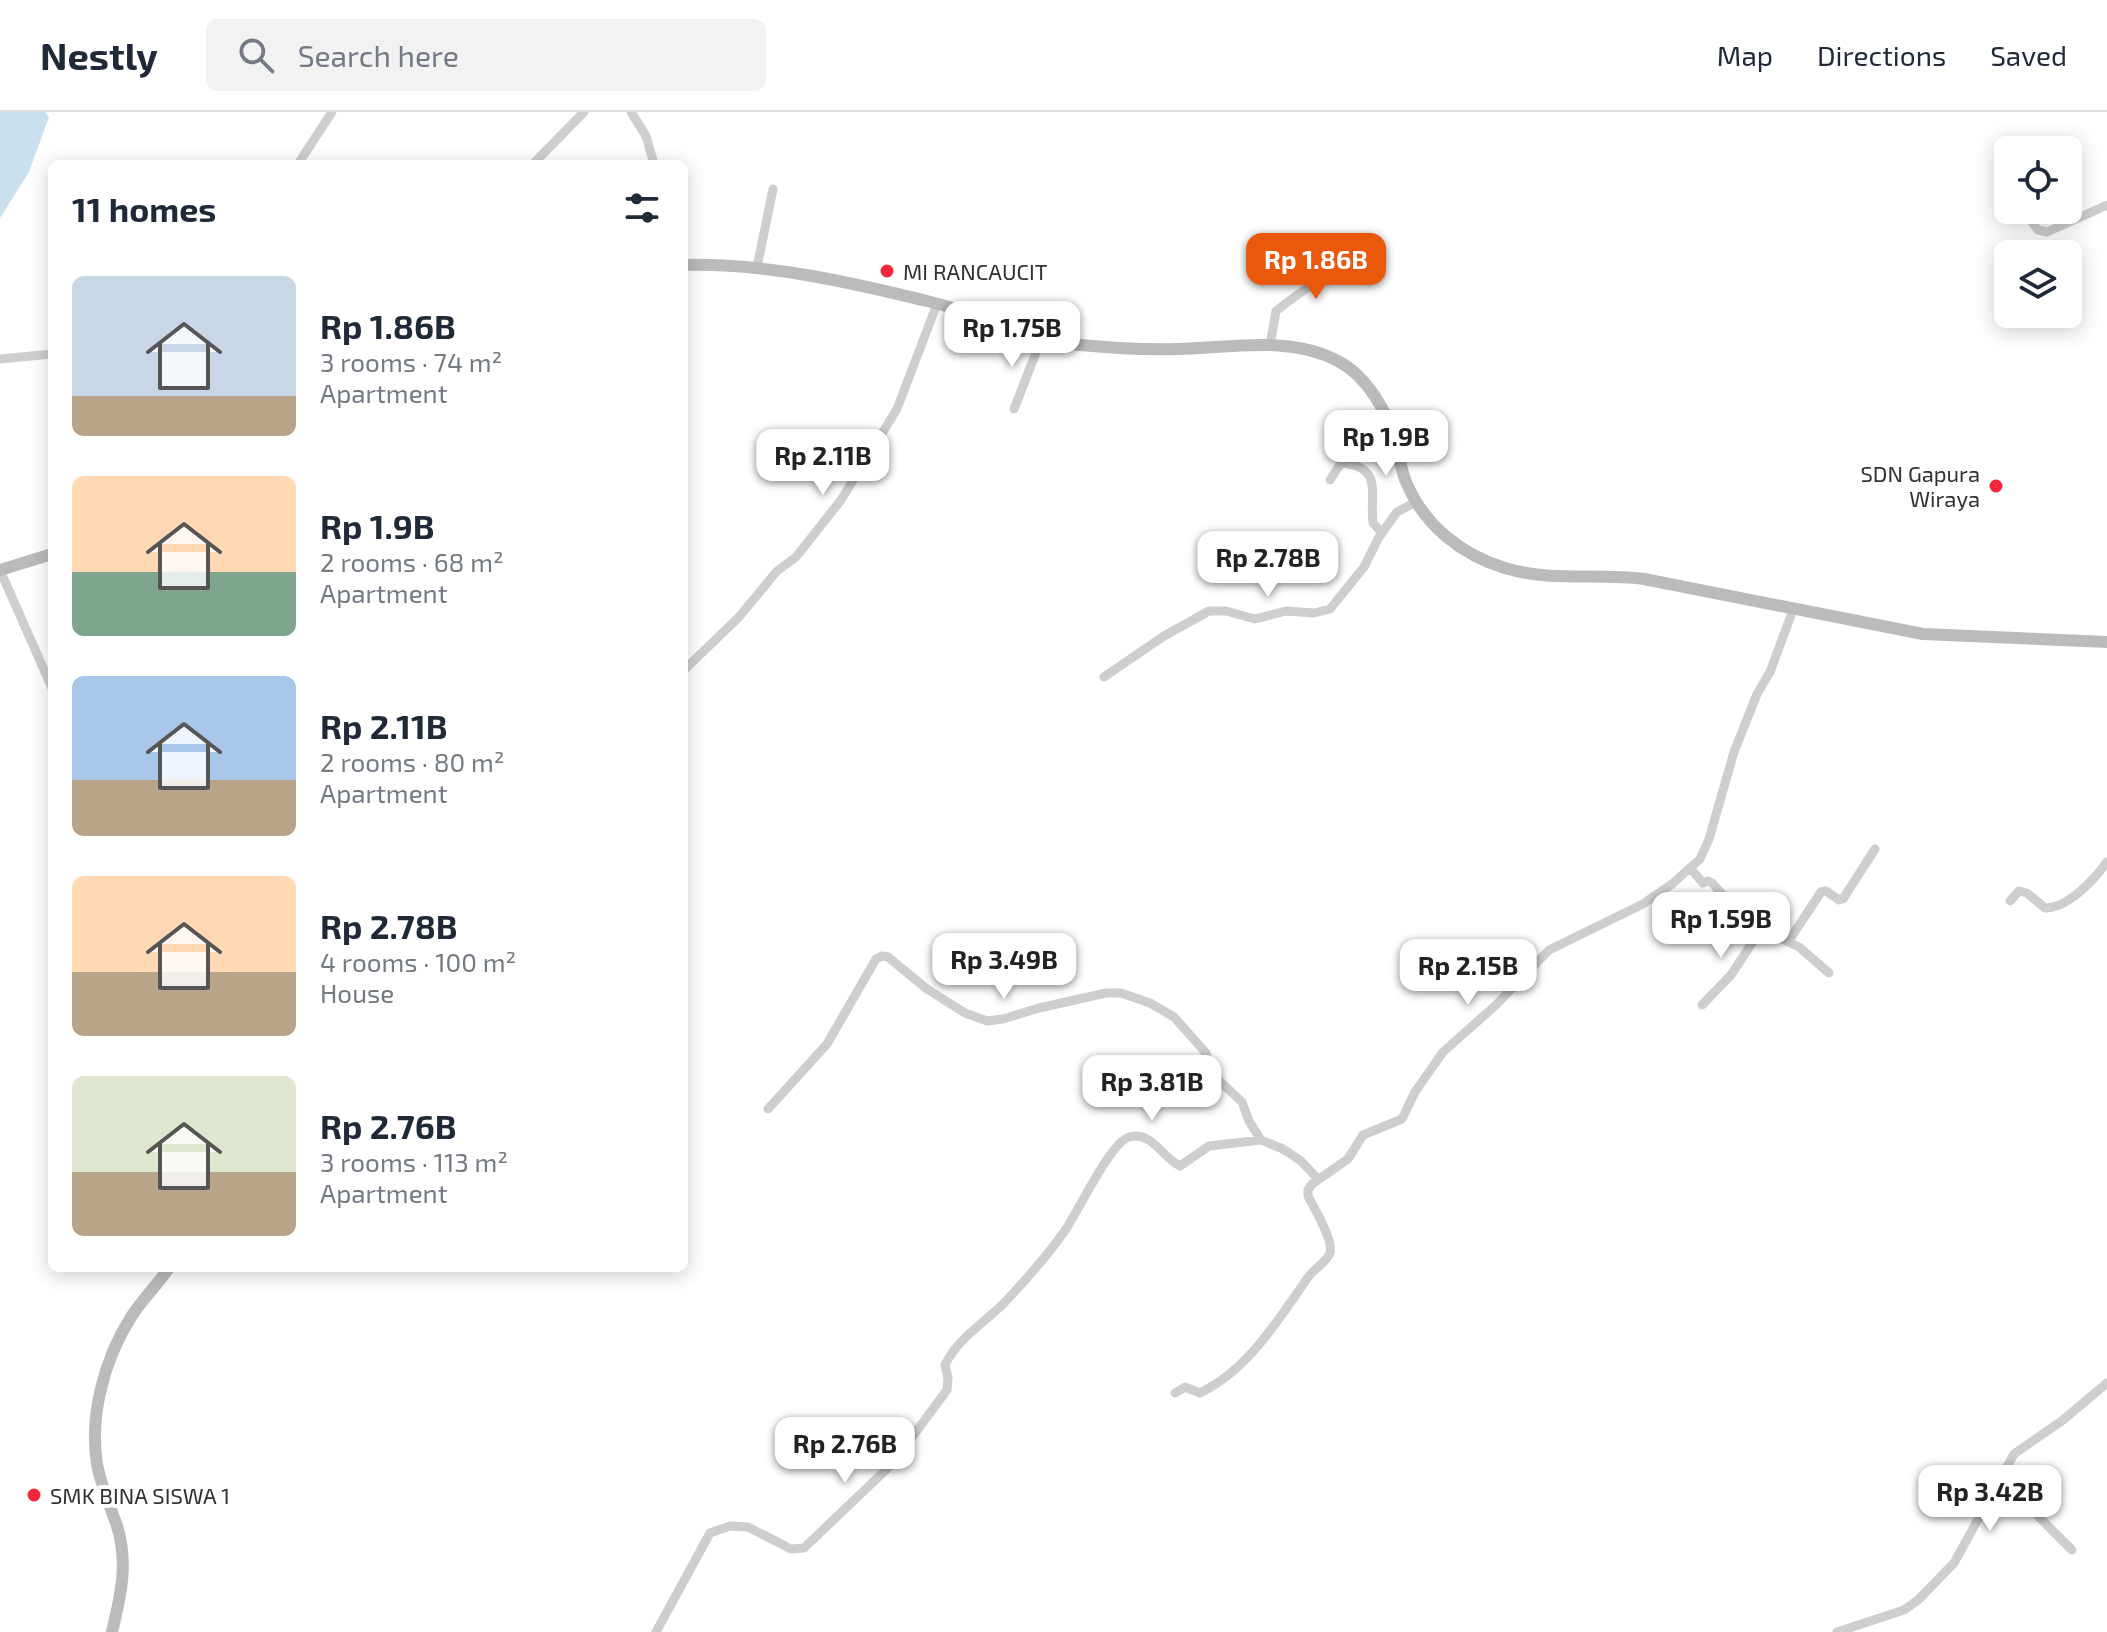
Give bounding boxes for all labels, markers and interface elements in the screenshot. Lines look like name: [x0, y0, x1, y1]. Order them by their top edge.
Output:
search box: [206, 19, 766, 91]
text: Nestly: [40, 32, 158, 78]
icon: search: [234, 33, 278, 77]
text: Search here: [298, 37, 459, 73]
text: Map: [1717, 38, 1773, 72]
text: Directions: [1817, 38, 1946, 72]
text: Saved: [1990, 38, 2067, 72]
map controls: [1994, 136, 2082, 328]
button: locate: [1994, 136, 2082, 224]
icon: filters: [620, 186, 664, 230]
text: 11 homes: [72, 188, 216, 229]
pin: Rp 1.86B: [1233, 233, 1399, 301]
button: layers: [1994, 240, 2082, 328]
text: Rp 1.86B: [1264, 243, 1368, 274]
place label: MI RANCAUCIT: [903, 258, 1048, 284]
marker: MI RANCAUCIT: [878, 262, 896, 280]
pin: Rp 1.75B: [929, 301, 1095, 369]
text: Rp 1.86B: [320, 305, 456, 346]
icon: home: [136, 308, 232, 404]
text: Rp 1.75B: [962, 311, 1062, 342]
text: 3 rooms · 74 m²: [320, 346, 502, 377]
text: Apartment: [320, 377, 448, 408]
pin: Rp 1.9B: [1312, 410, 1460, 478]
text: Rp 1.9B: [1342, 420, 1430, 451]
pin: Rp 2.11B: [740, 429, 906, 497]
text: Rp 2.11B: [774, 439, 872, 470]
place label: SDN Gapura Wiraya: [1861, 460, 1980, 511]
marker: SDN Gapura Wiraya: [1987, 477, 2005, 495]
text: Rp 1.9B: [320, 505, 435, 546]
icon: home: [136, 508, 232, 604]
pin: Rp 2.78B: [1185, 531, 1351, 599]
text: Rp 2.78B: [1215, 541, 1321, 572]
text: 2 rooms · 68 m²: [320, 546, 504, 577]
text: Apartment: [320, 577, 448, 608]
text: Rp 2.11B: [320, 705, 447, 746]
icon: home: [136, 708, 232, 804]
text: 2 rooms · 80 m²: [320, 746, 505, 777]
text: Apartment: [320, 777, 448, 808]
pin: Rp 1.59B: [1638, 892, 1804, 960]
text: Rp 1.59B: [1670, 902, 1772, 933]
text: Rp 2.78B: [320, 905, 458, 946]
icon: home: [136, 908, 232, 1004]
pin: Rp 3.49B: [921, 933, 1087, 1001]
pin: Rp 2.15B: [1385, 939, 1551, 1007]
text: Rp 3.49B: [950, 943, 1058, 974]
text: 4 rooms · 100 m²: [320, 946, 516, 977]
text: Rp 2.15B: [1418, 949, 1518, 980]
text: House: [320, 977, 394, 1008]
pin: Rp 3.81B: [1069, 1055, 1235, 1123]
text: Rp 3.81B: [1100, 1065, 1204, 1096]
text: Rp 2.76B: [320, 1105, 456, 1146]
icon: home: [136, 1108, 232, 1204]
text: 3 rooms · 113 m²: [320, 1146, 508, 1177]
text: Apartment: [320, 1177, 448, 1208]
pin: Rp 2.76B: [762, 1417, 928, 1485]
text: Rp 2.76B: [793, 1427, 897, 1458]
pin: Rp 3.42B: [1907, 1465, 2073, 1533]
text: Rp 3.42B: [1936, 1475, 2044, 1506]
place label: SMK BINA SISWA 1: [50, 1482, 230, 1508]
marker: SMK BINA SISWA 1: [25, 1486, 43, 1504]

